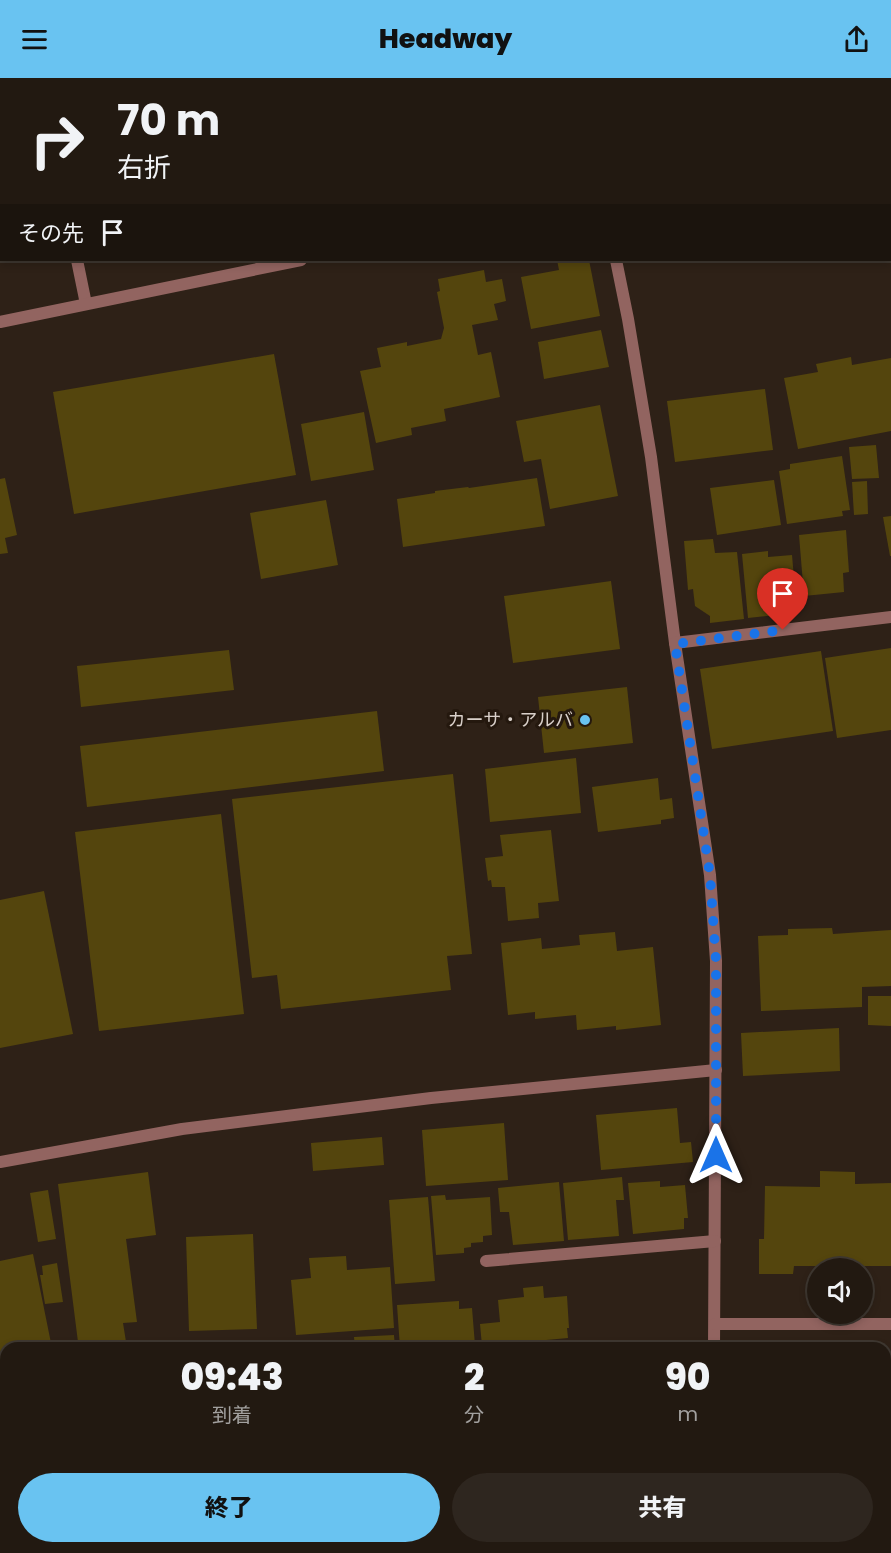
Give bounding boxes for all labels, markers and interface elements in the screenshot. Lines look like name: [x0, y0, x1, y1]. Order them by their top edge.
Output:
text: Headway: [379, 20, 512, 57]
icon: menu: [18, 23, 51, 56]
icon: share: [840, 23, 873, 56]
text: 70 m: [117, 91, 220, 150]
icon: right: [18, 102, 96, 180]
text: 右折: [117, 149, 171, 186]
icon: arrive: [96, 216, 129, 249]
text: その先: [18, 218, 84, 249]
pin: [757, 568, 808, 630]
icon: arrive: [766, 577, 799, 610]
place label: カーサ・アルバ: [448, 707, 573, 732]
marker: カーサ・アルバ: [578, 713, 592, 727]
position arrow: [684, 1123, 748, 1187]
map controls: [807, 1258, 873, 1324]
button: sound: [807, 1258, 873, 1324]
text: 09:43: [180, 1352, 284, 1403]
text: 2: [464, 1352, 485, 1403]
text: 90: [665, 1352, 711, 1403]
text: m: [677, 1400, 698, 1428]
text: 到着: [212, 1401, 252, 1429]
text: 分: [464, 1401, 484, 1429]
button: 終了: [18, 1473, 440, 1542]
button: 共有: [452, 1473, 873, 1542]

